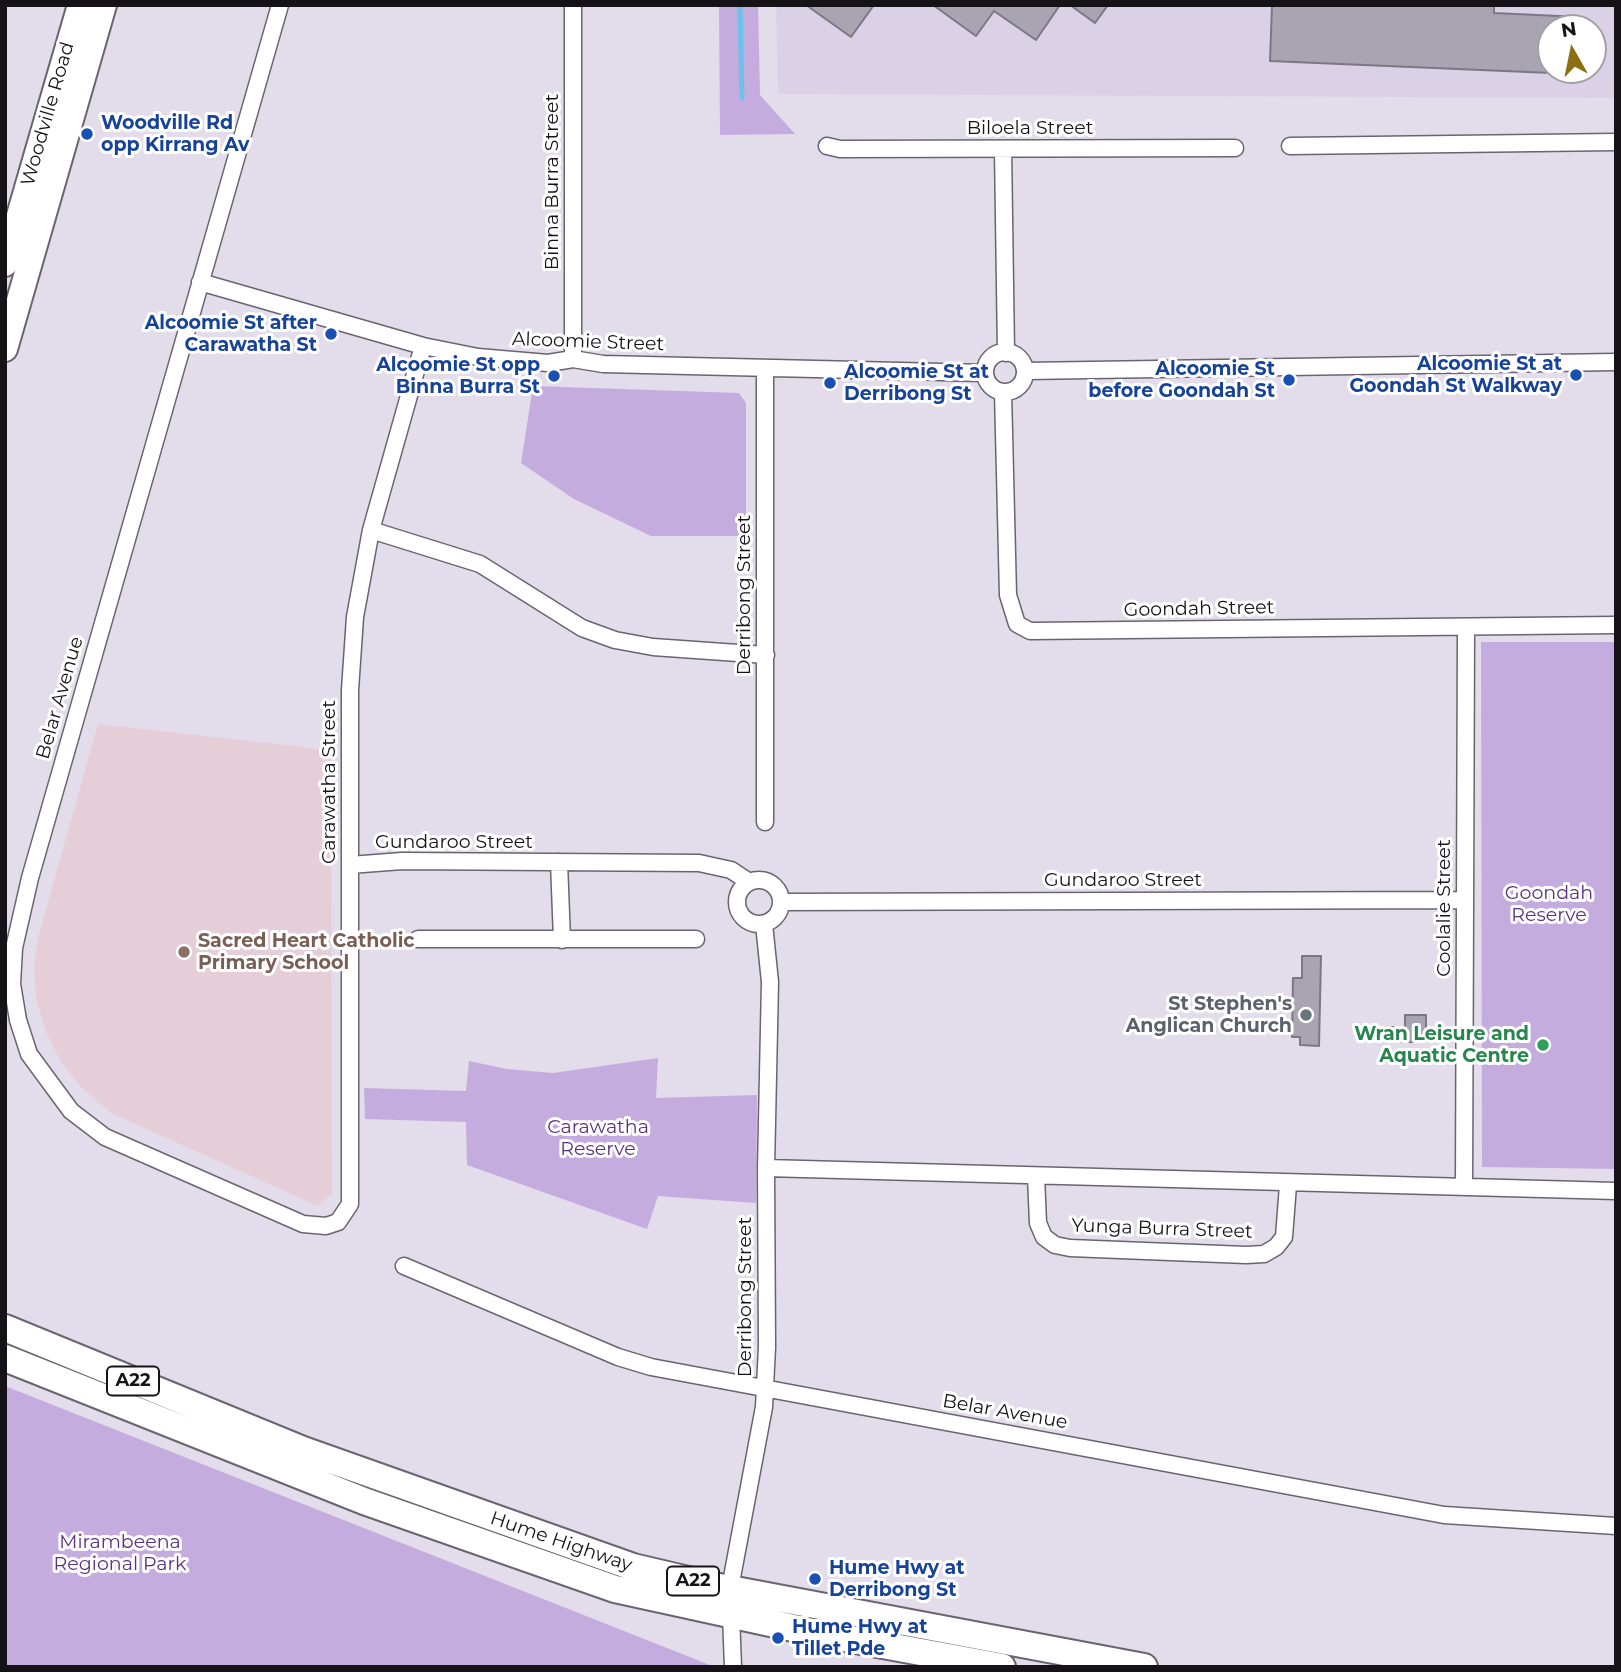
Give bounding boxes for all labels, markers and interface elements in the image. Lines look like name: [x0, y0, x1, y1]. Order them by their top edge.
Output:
north arrow: [1537, 14, 1607, 84]
text: N: [1560, 17, 1578, 42]
street label: Woodville Road: [17, 39, 79, 189]
street label: Binna Burra Street: [541, 94, 563, 270]
place label: Woodville Rd opp Kirrang Av: [101, 112, 249, 156]
street label: Biloela Street: [967, 117, 1093, 139]
marker: Woodville Rd opp Kirrang Av: [79, 126, 95, 142]
place label: Alcoomie St after Carawatha St: [145, 312, 317, 356]
marker: Alcoomie St after Carawatha St: [323, 326, 339, 342]
street label: Alcoomie Street: [512, 328, 664, 356]
place label: Alcoomie St at Goondah St Walkway: [1349, 353, 1562, 397]
place label: Alcoomie St opp Binna Burra St: [376, 354, 540, 398]
place label: Alcoomie St before Goondah St: [1088, 358, 1275, 402]
place label: Alcoomie St at Derribong St: [844, 361, 989, 405]
marker: Alcoomie St at Goondah St Walkway: [1568, 367, 1584, 383]
marker: Alcoomie St opp Binna Burra St: [546, 368, 562, 384]
marker: Alcoomie St before Goondah St: [1281, 372, 1297, 388]
marker: Alcoomie St at Derribong St: [822, 375, 838, 391]
street label: Derribong Street: [733, 515, 755, 675]
street label: Goondah Street: [1123, 596, 1275, 622]
street label: Belar Avenue: [32, 634, 88, 762]
street label: Carawatha Street: [318, 700, 340, 864]
street label: Gundaroo Street: [375, 831, 533, 853]
street label: Coolalie Street: [1433, 839, 1455, 977]
street label: Gundaroo Street: [1044, 869, 1202, 891]
park label: Goondah Reserve: [1505, 882, 1593, 926]
place label: Sacred Heart Catholic Primary School: [198, 930, 415, 974]
marker: Sacred Heart Catholic Primary School: [176, 944, 192, 960]
place label: St Stephen's Anglican Church: [1126, 993, 1292, 1037]
marker: St Stephen's Anglican Church: [1298, 1007, 1314, 1023]
place label: Wran Leisure and Aquatic Centre: [1354, 1023, 1529, 1067]
marker: Wran Leisure and Aquatic Centre: [1535, 1037, 1551, 1053]
park label: Carawatha Reserve: [547, 1116, 649, 1160]
street label: Yunga Burra Street: [1071, 1214, 1253, 1244]
street label: Derribong Street: [734, 1217, 756, 1377]
road number: A22: [107, 1366, 159, 1396]
street label: Belar Avenue: [941, 1390, 1069, 1434]
street label: Hume Highway: [487, 1507, 635, 1577]
park label: Mirambeena Regional Park: [54, 1531, 186, 1575]
place label: Hume Hwy at Derribong St: [829, 1557, 964, 1601]
road number: A22: [667, 1566, 719, 1596]
marker: Hume Hwy at Derribong St: [807, 1571, 823, 1587]
place label: Hume Hwy at Tillet Pde: [792, 1616, 927, 1660]
marker: Hume Hwy at Tillet Pde: [770, 1630, 786, 1646]

